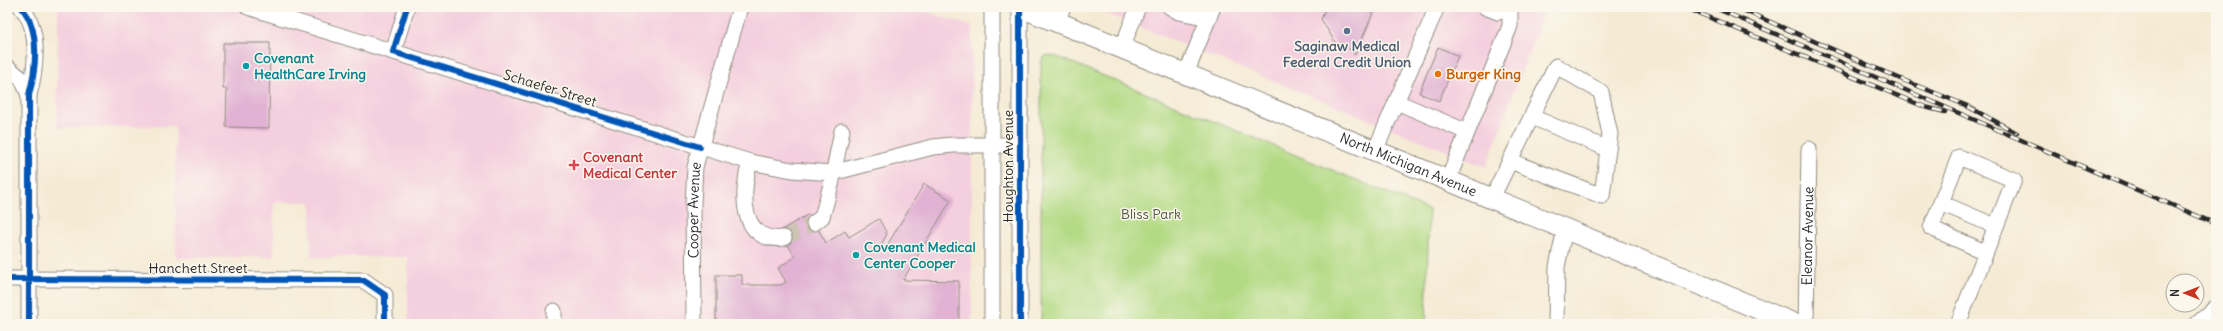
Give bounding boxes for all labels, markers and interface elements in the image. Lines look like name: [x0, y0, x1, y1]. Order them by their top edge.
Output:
marker: Saginaw Medical Federal Credit Union: [1342, 26, 1352, 36]
place label: Saginaw Medical Federal Credit Union: [1283, 37, 1411, 71]
place label: Covenant HealthCare Irving: [254, 49, 366, 83]
marker: Covenant HealthCare Irving: [241, 61, 251, 71]
street label: Schaefer Street: [501, 65, 599, 111]
place label: Burger King: [1446, 65, 1521, 83]
marker: Burger King: [1433, 69, 1443, 79]
street label: Houghton Avenue: [999, 110, 1017, 222]
street label: North Michigan Avenue: [1337, 128, 1479, 200]
place label: Covenant Medical Center: [583, 148, 677, 182]
marker: Covenant Medical Center: [568, 159, 580, 171]
street label: Cooper Avenue: [684, 160, 705, 258]
street label: Eleanor Avenue: [1798, 186, 1817, 286]
park label: Bliss Park: [1121, 205, 1181, 223]
place label: Covenant Medical Center Cooper: [864, 238, 976, 272]
marker: Covenant Medical Center Cooper: [851, 250, 861, 260]
street label: Hanchett Street: [148, 259, 248, 277]
north arrow: [2165, 273, 2205, 313]
text: N: [2168, 289, 2182, 297]

